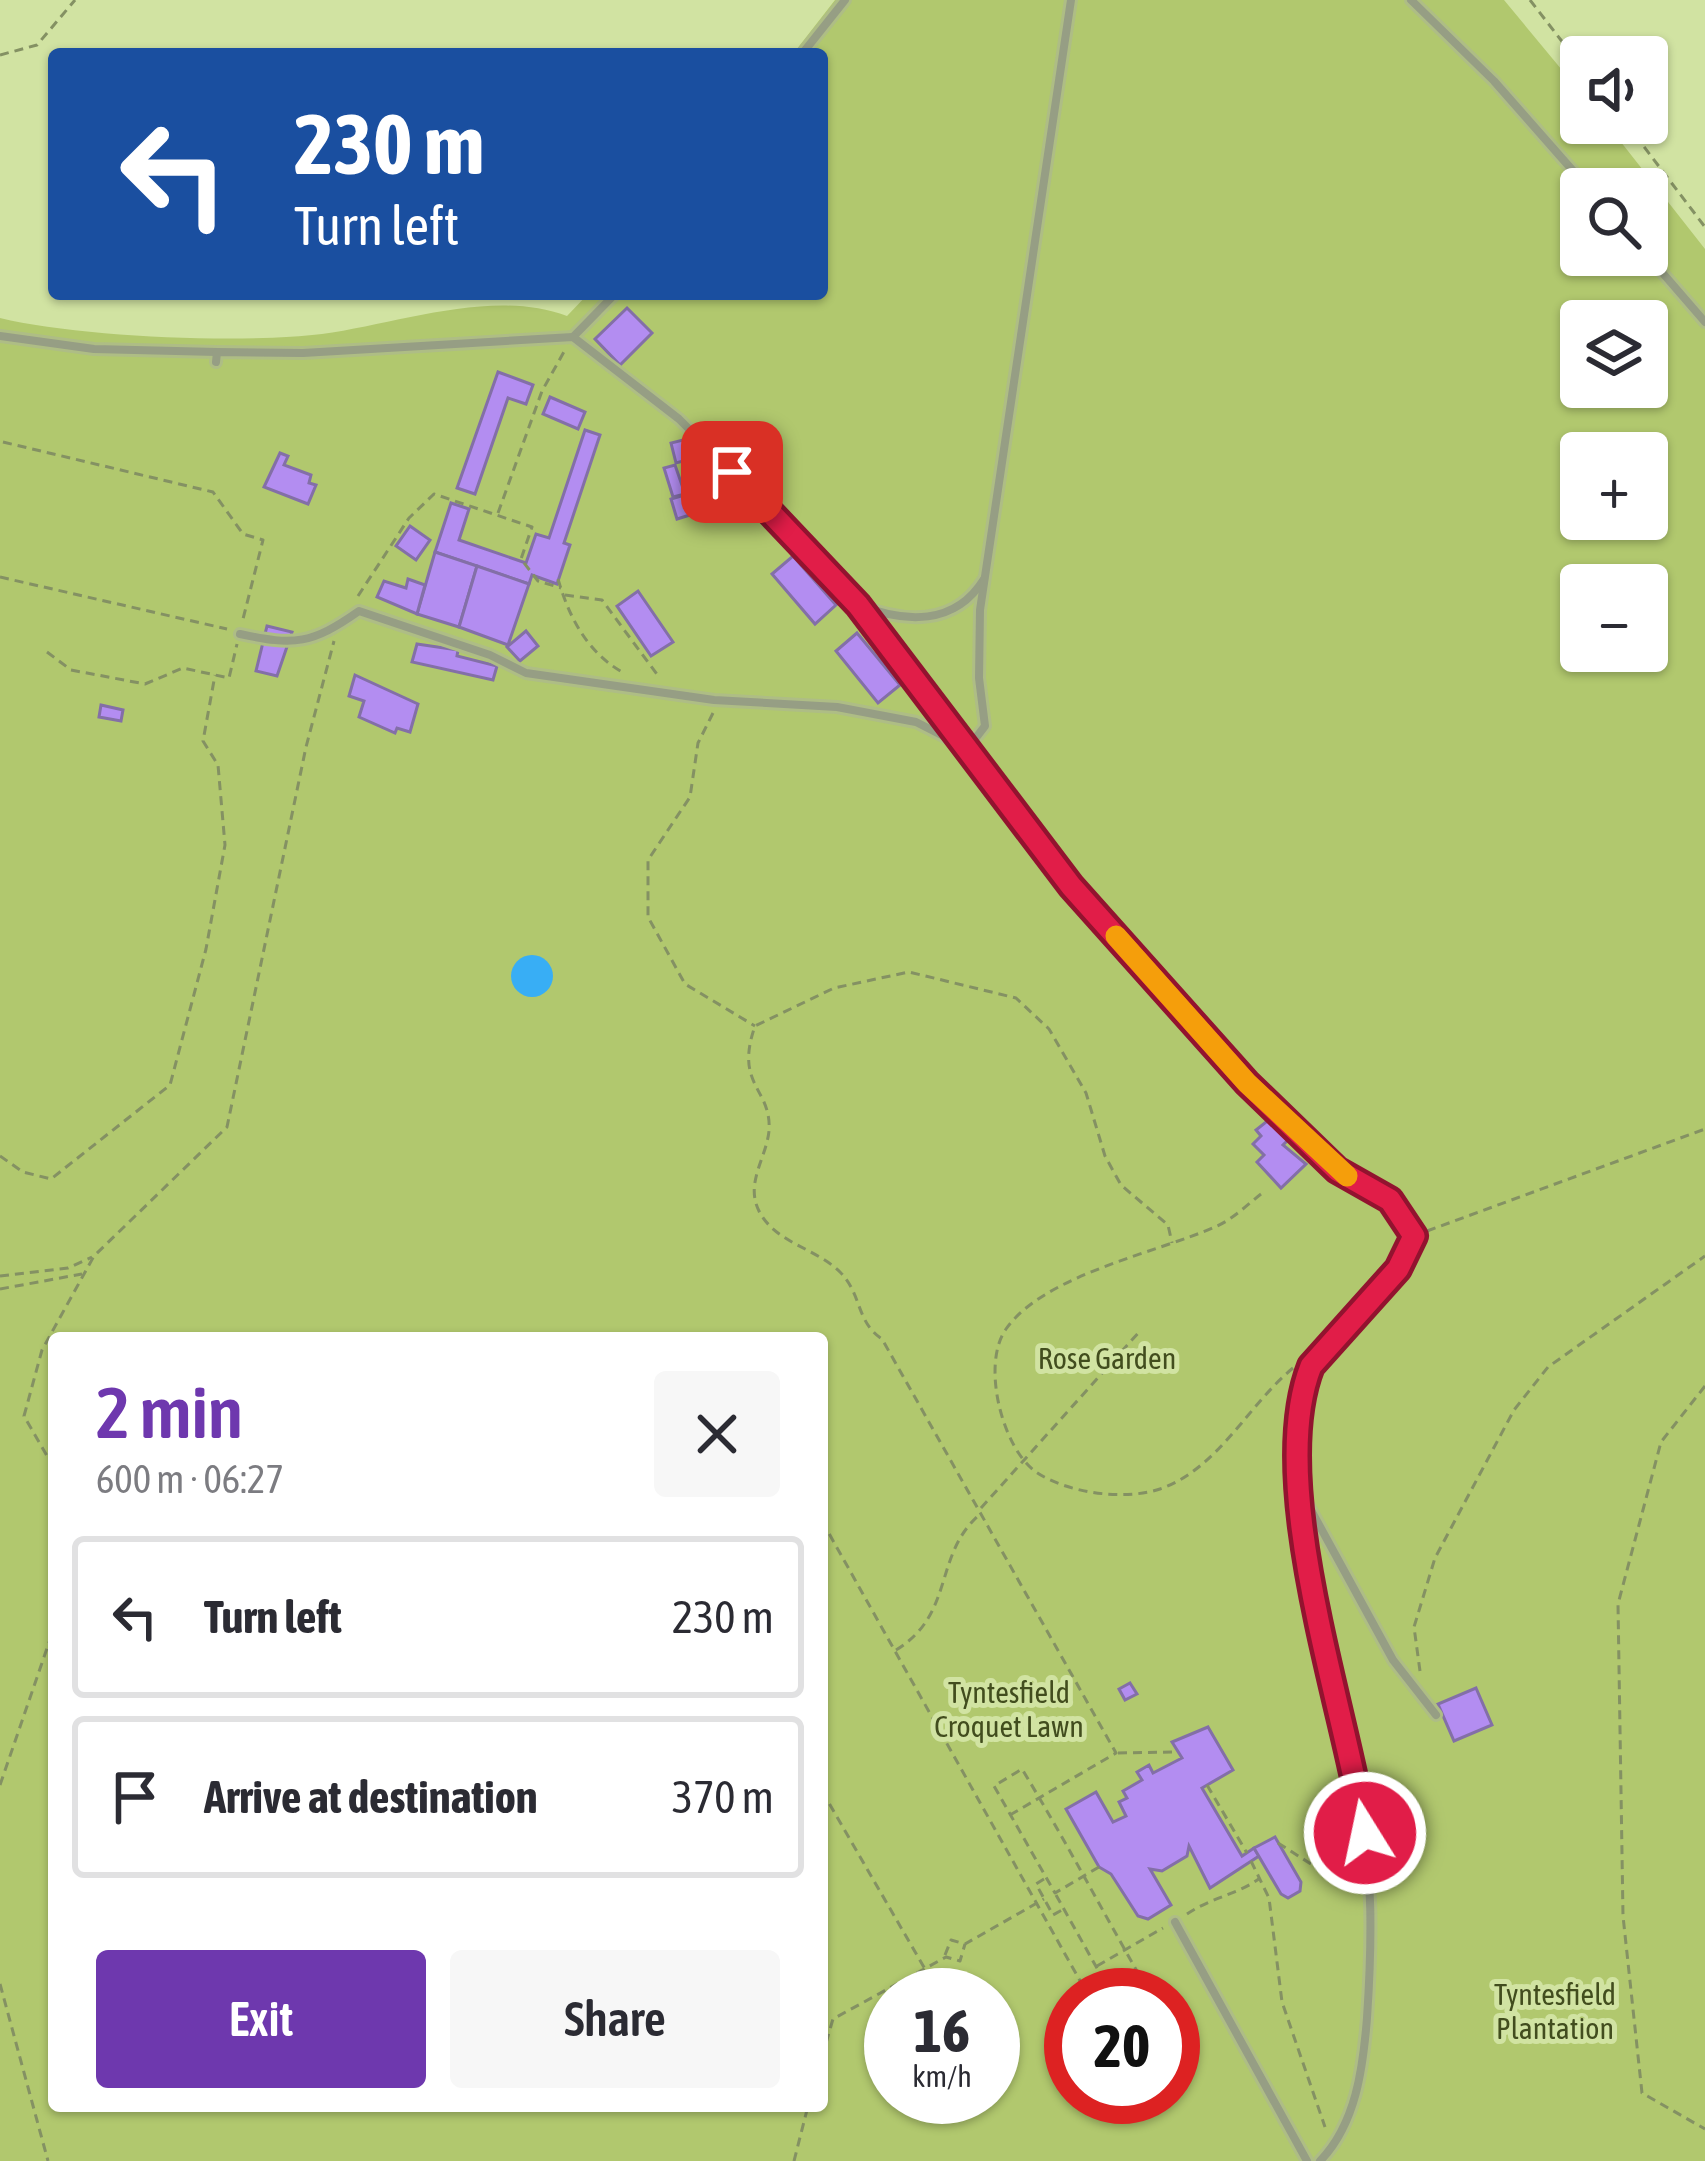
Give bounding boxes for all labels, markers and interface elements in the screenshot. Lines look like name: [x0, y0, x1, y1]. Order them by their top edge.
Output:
map controls: [1560, 36, 1668, 672]
button: sound: [1560, 36, 1668, 144]
icon: left: [96, 96, 252, 252]
text: 230 m: [294, 96, 484, 192]
button: search: [1560, 168, 1668, 276]
text: Turn left: [294, 195, 459, 256]
button: layers: [1560, 300, 1668, 408]
pin: [681, 421, 783, 523]
button: +: [1560, 432, 1668, 540]
icon: arrive: [699, 439, 765, 505]
button: −: [1560, 564, 1668, 672]
park label: Rose Garden: [1038, 1341, 1176, 1375]
text: 2 min: [96, 1371, 243, 1453]
button: close: [654, 1371, 780, 1497]
text: 600 m · 06:27: [96, 1457, 284, 1501]
icon: left: [102, 1584, 168, 1650]
text: Turn left: [204, 1591, 342, 1643]
text: 230 m: [672, 1591, 774, 1643]
park label: Tyntesfield Croquet Lawn: [934, 1675, 1084, 1743]
icon: arrive: [102, 1764, 168, 1830]
position arrow: [1302, 1770, 1428, 1896]
text: Arrive at destination: [204, 1771, 538, 1823]
text: 370 m: [672, 1771, 774, 1823]
button: Exit: [96, 1950, 426, 2088]
button: Share: [450, 1950, 780, 2088]
speed limit sign: 20: [1044, 1968, 1200, 2124]
park label: Tyntesfield Plantation: [1494, 1977, 1616, 2045]
text: 16: [914, 1996, 970, 2065]
text: km/h: [912, 2059, 972, 2093]

